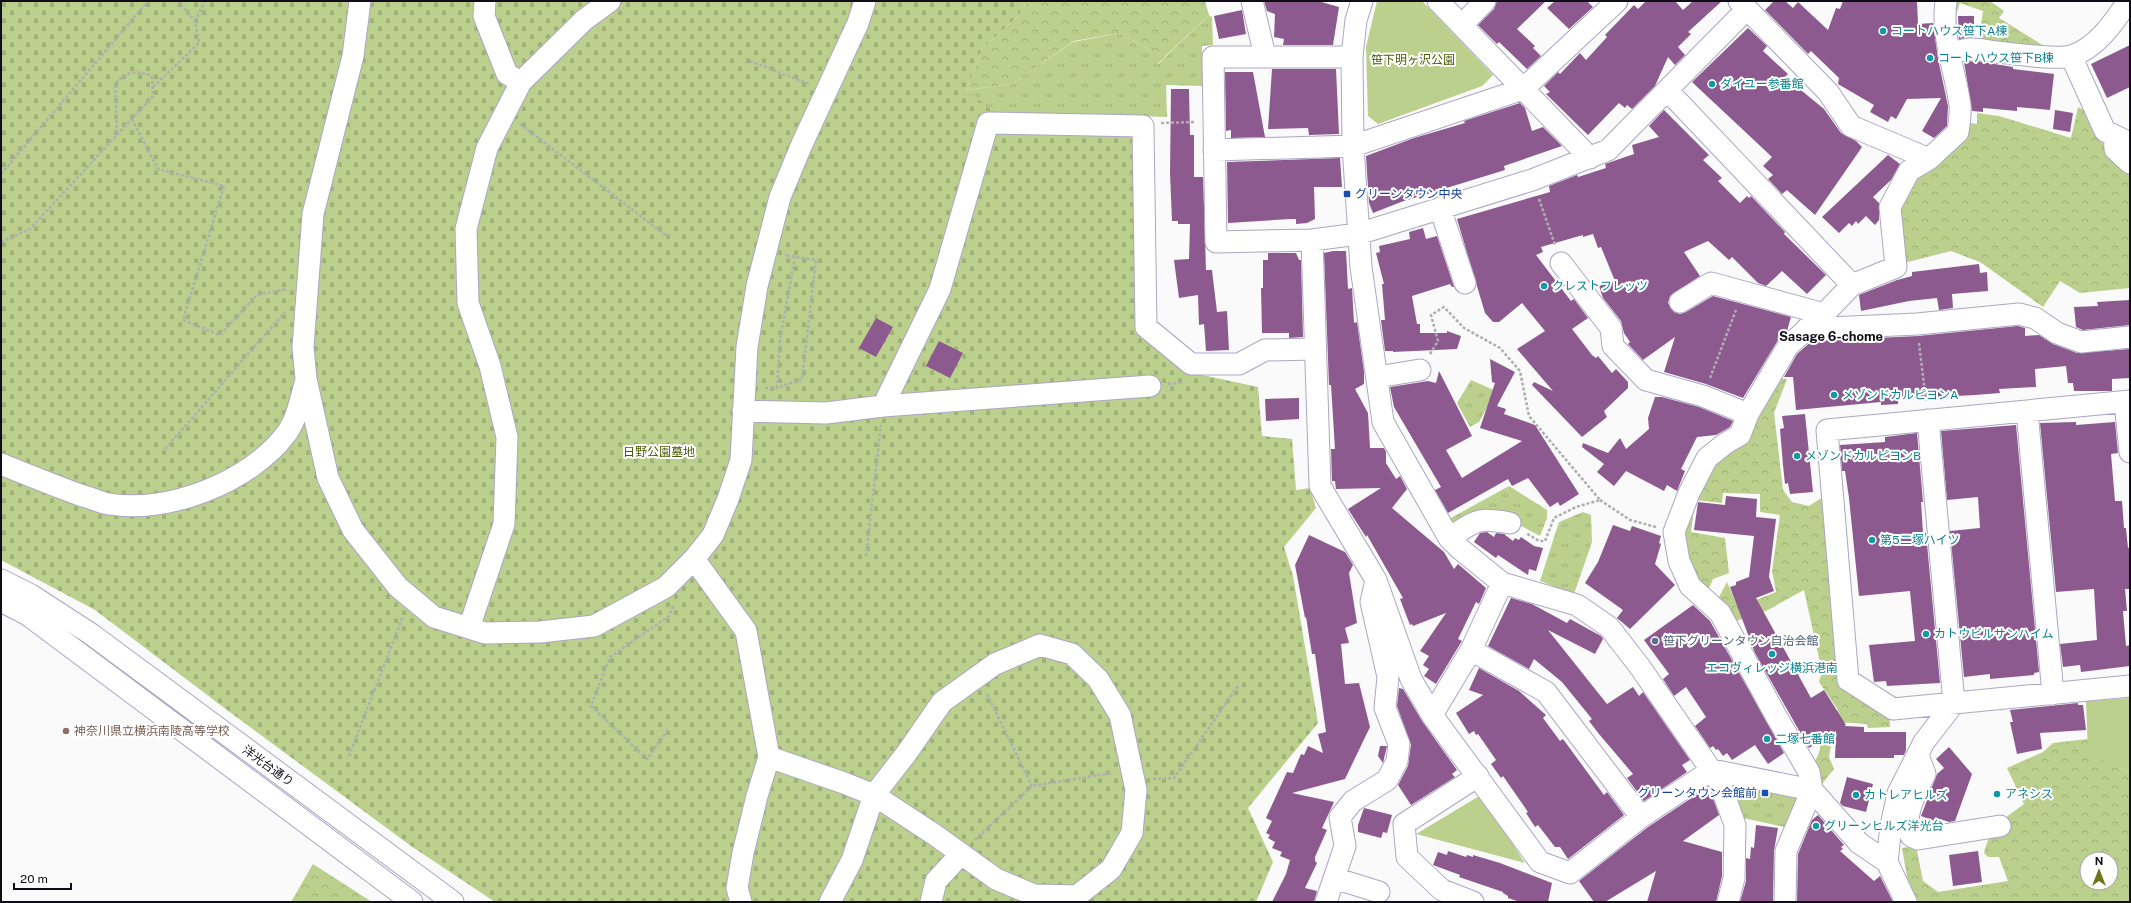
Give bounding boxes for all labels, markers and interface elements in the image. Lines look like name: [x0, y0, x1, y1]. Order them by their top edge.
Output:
place label: コートハウス笹下A棟: [1891, 24, 2008, 38]
marker: コートハウス笹下A棟: [1878, 26, 1888, 36]
place label: コートハウス笹下B棟: [1938, 51, 2054, 65]
park label: 笹下明ヶ沢公園: [1371, 53, 1455, 67]
marker: コートハウス笹下B棟: [1925, 53, 1935, 63]
place label: ダイユー参番館: [1720, 77, 1804, 91]
marker: ダイユー参番館: [1707, 79, 1717, 89]
place label: グリーンタウン中央: [1355, 187, 1462, 201]
marker: グリーンタウン中央: [1342, 189, 1352, 199]
place label: クレストフレッツ: [1552, 279, 1648, 293]
marker: クレストフレッツ: [1539, 281, 1549, 291]
district label: Sasage 6-chome: [1779, 329, 1883, 344]
place label: メゾンドカルピヨンA: [1842, 388, 1959, 402]
marker: メゾンドカルピヨンA: [1829, 390, 1839, 400]
park label: 日野公園墓地: [623, 445, 695, 459]
place label: メゾンドカルピヨンB: [1805, 449, 1921, 463]
marker: メゾンドカルピヨンB: [1792, 451, 1802, 461]
place label: 第5二塚ハイツ: [1880, 533, 1959, 547]
marker: 第5二塚ハイツ: [1867, 535, 1877, 545]
place label: カトウビルサンハイム: [1934, 627, 2054, 641]
marker: カトウビルサンハイム: [1921, 629, 1931, 639]
place label: 笹下グリーンタウン自治会館: [1663, 634, 1818, 648]
marker: 笹下グリーンタウン自治会館: [1650, 636, 1660, 646]
marker: エコヴィレッジ横浜港南: [1767, 649, 1777, 659]
place label: エコヴィレッジ横浜港南: [1706, 661, 1838, 675]
place label: 神奈川県立横浜南陵高等学校: [74, 724, 230, 738]
marker: 神奈川県立横浜南陵高等学校: [61, 726, 71, 736]
place label: 二塚七番館: [1775, 732, 1835, 746]
marker: 二塚七番館: [1762, 734, 1772, 744]
street label: 洋光台通り: [240, 743, 296, 789]
place label: グリーンタウン会館前: [1638, 786, 1757, 800]
place label: アネシス: [2005, 787, 2053, 801]
marker: グリーンタウン会館前: [1760, 788, 1770, 798]
place label: カトレアヒルズ: [1864, 788, 1948, 802]
marker: アネシス: [1992, 789, 2002, 799]
marker: カトレアヒルズ: [1851, 790, 1861, 800]
place label: グリーンヒルズ洋光台: [1824, 819, 1943, 833]
marker: グリーンヒルズ洋光台: [1811, 821, 1821, 831]
north arrow: [2079, 851, 2119, 891]
text: N: [2095, 855, 2103, 867]
scale bar: [14, 865, 71, 891]
text: 20 m: [20, 872, 48, 886]

